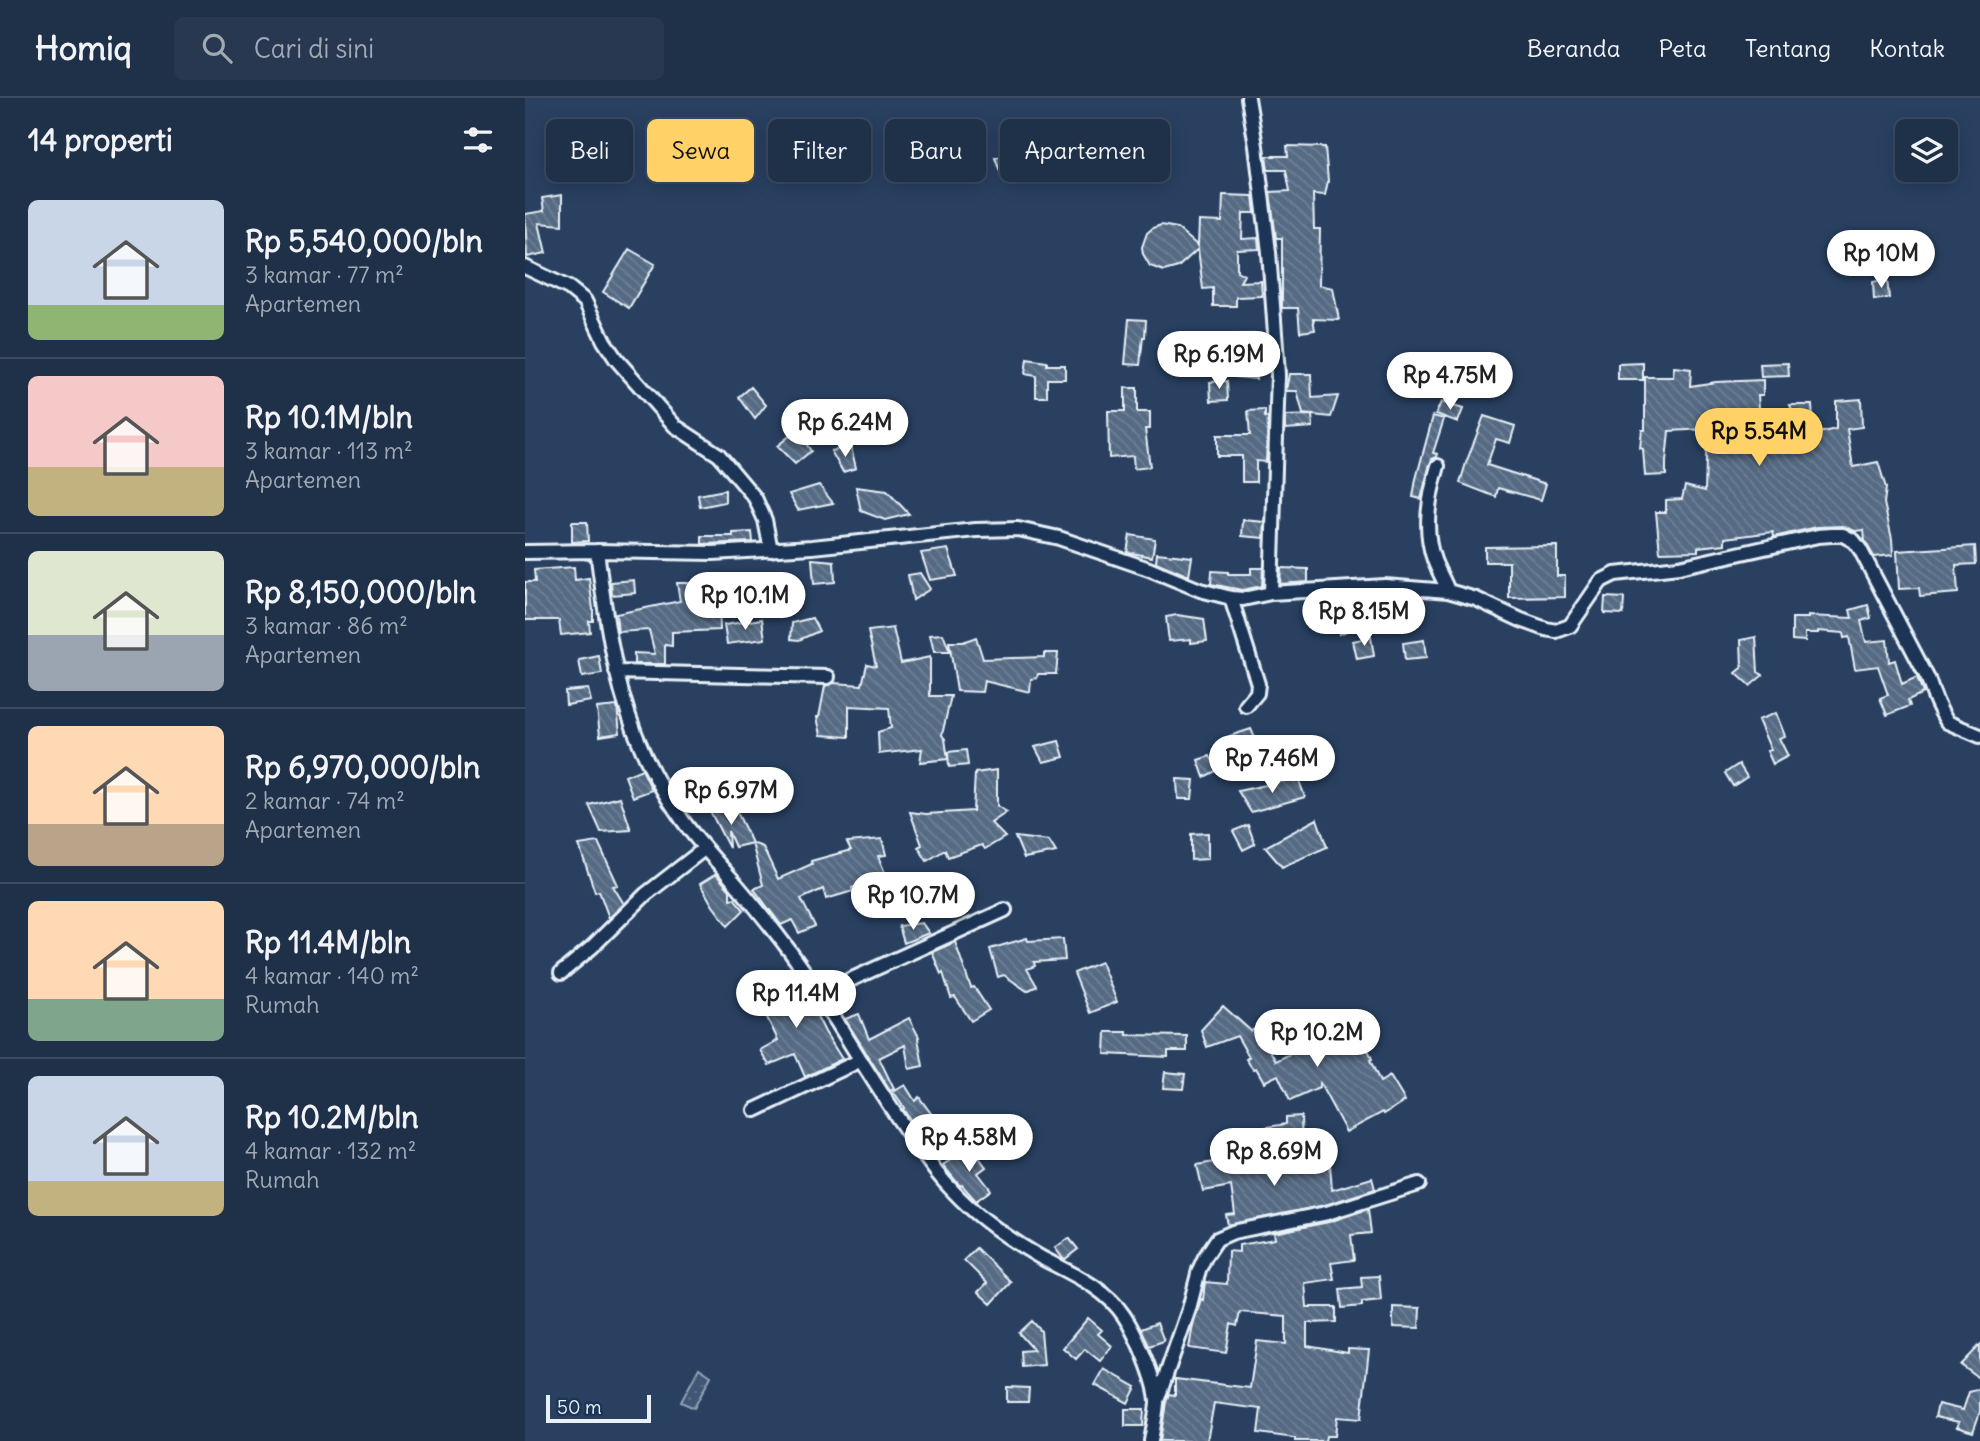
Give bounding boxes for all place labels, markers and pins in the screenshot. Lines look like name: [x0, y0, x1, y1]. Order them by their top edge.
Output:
pin: Rp 10M: [1824, 230, 1938, 290]
pin: Rp 6.19M: [1147, 331, 1291, 391]
pin: Rp 4.75M: [1378, 352, 1522, 412]
pin: Rp 6.24M: [773, 400, 917, 459]
pin: Rp 5.54M: [1687, 408, 1831, 468]
pin: Rp 10.1M: [673, 573, 817, 632]
pin: Rp 8.15M: [1292, 588, 1436, 648]
pin: Rp 7.46M: [1200, 736, 1344, 795]
pin: Rp 6.97M: [659, 768, 803, 827]
pin: Rp 10.7M: [841, 872, 985, 932]
pin: Rp 11.4M: [724, 970, 868, 1030]
pin: Rp 10.2M: [1245, 1010, 1389, 1069]
pin: Rp 4.58M: [897, 1114, 1041, 1174]
pin: Rp 8.69M: [1202, 1128, 1346, 1188]

